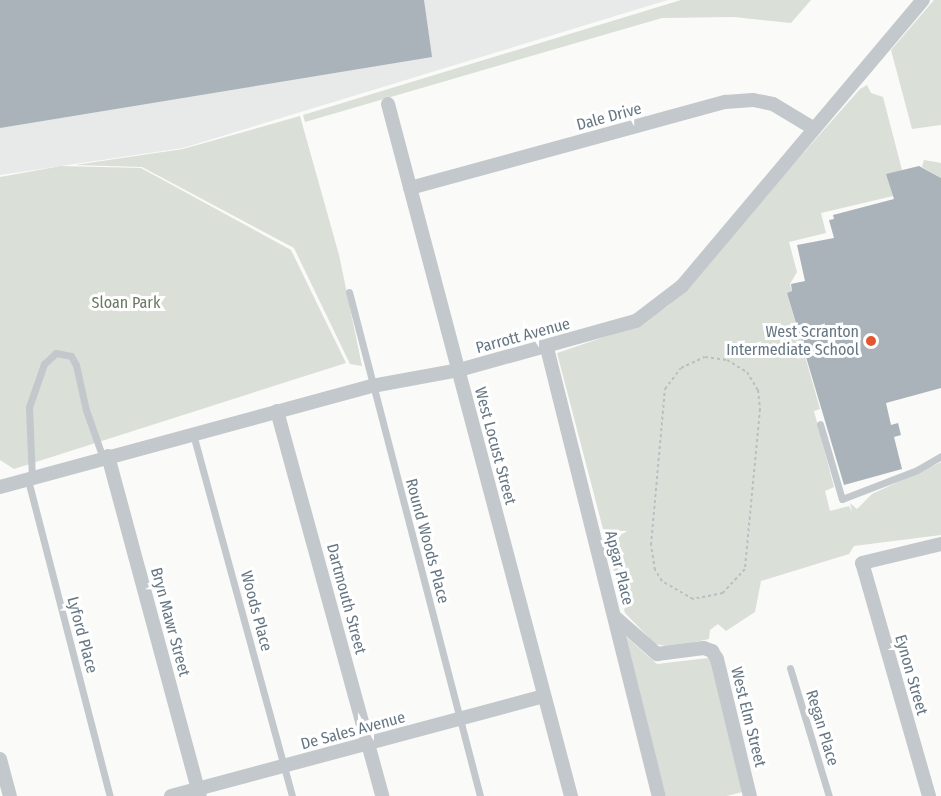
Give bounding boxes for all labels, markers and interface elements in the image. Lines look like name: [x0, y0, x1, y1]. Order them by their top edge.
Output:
street label: Dale Drive: [574, 99, 644, 135]
park label: Sloan Park: [92, 293, 160, 313]
street label: Parrott Avenue: [474, 314, 572, 358]
place label: West Scranton Intermediate School: [726, 322, 859, 360]
marker: West Scranton Intermediate School: [864, 334, 878, 348]
street label: West Locust Street: [470, 385, 520, 507]
street label: Round Woods Place: [401, 476, 453, 606]
street label: Apgar Place: [600, 529, 638, 607]
street label: Dartmouth Street: [322, 542, 370, 656]
street label: Bryn Mawr Street: [146, 565, 194, 679]
street label: Woods Place: [236, 569, 276, 653]
street label: Lyford Place: [63, 595, 101, 675]
street label: Eynon Street: [890, 633, 932, 717]
street label: West Elm Street: [726, 665, 770, 769]
street label: Regan Place: [801, 688, 843, 768]
street label: De Sales Avenue: [299, 708, 407, 754]

